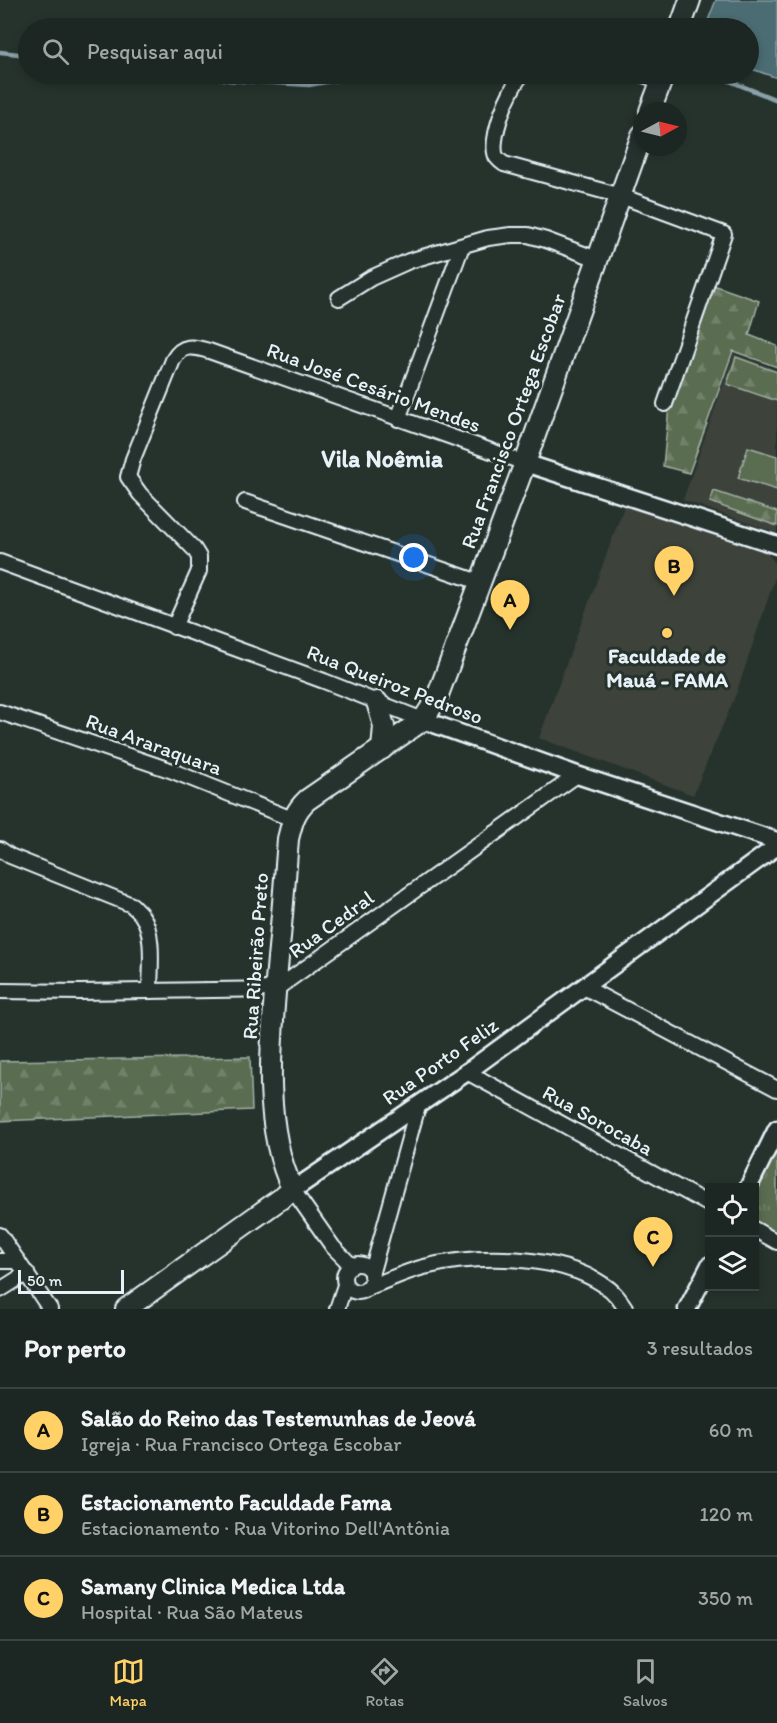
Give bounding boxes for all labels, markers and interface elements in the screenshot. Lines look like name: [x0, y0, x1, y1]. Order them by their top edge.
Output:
search box: [18, 18, 759, 84]
icon: search: [39, 35, 72, 68]
text: Pesquisar aqui: [87, 38, 223, 65]
north arrow: [633, 102, 687, 156]
street label: Rua Francisco Ortega Escobar: [455, 289, 571, 552]
street label: Rua José Cesário Mendes: [264, 337, 484, 437]
district label: Vila Noêmia: [321, 444, 443, 473]
your location: [399, 543, 428, 572]
pin: B: [654, 546, 694, 596]
pin: A: [490, 580, 530, 630]
marker: Faculdade de Mauá - FAMA: [660, 626, 674, 640]
street label: Rua Queiroz Pedroso: [303, 639, 487, 729]
place label: Faculdade de Mauá - FAMA: [606, 643, 728, 692]
street label: Rua Araraquara: [82, 708, 226, 780]
street label: Rua Ribeirão Preto: [237, 872, 273, 1040]
street label: Rua Cedral: [283, 885, 379, 963]
street label: Rua Porto Feliz: [377, 1012, 503, 1110]
street label: Rua Sorocaba: [538, 1079, 658, 1161]
map controls: [705, 1183, 759, 1291]
button: locate: [705, 1183, 759, 1237]
pin: C: [634, 1218, 672, 1267]
button: layers: [705, 1237, 759, 1291]
scale bar: [18, 1267, 124, 1294]
text: 50 m: [27, 1271, 62, 1290]
text: Por perto: [24, 1332, 126, 1364]
text: 3 resultados: [647, 1336, 753, 1360]
text: Salão do Reino das Testemunhas de Jeová: [81, 1405, 476, 1432]
text: A: [37, 1418, 50, 1442]
text: 60 m: [709, 1418, 753, 1442]
text: Igreja · Rua Francisco Ortega Escobar: [81, 1432, 401, 1456]
text: Estacionamento Faculdade Fama: [81, 1489, 392, 1516]
text: B: [37, 1502, 50, 1526]
text: 120 m: [700, 1502, 753, 1526]
text: Estacionamento · Rua Vitorino Dell'Antônia: [81, 1516, 450, 1540]
text: Samany Clinica Medica Ltda: [81, 1573, 345, 1600]
text: C: [37, 1586, 50, 1610]
text: 350 m: [698, 1586, 753, 1610]
text: Hospital · Rua São Mateus: [81, 1600, 303, 1624]
tab: Mapa: [109, 1655, 147, 1710]
tab: Rotas: [365, 1655, 404, 1710]
tab: Salvos: [623, 1655, 668, 1710]

